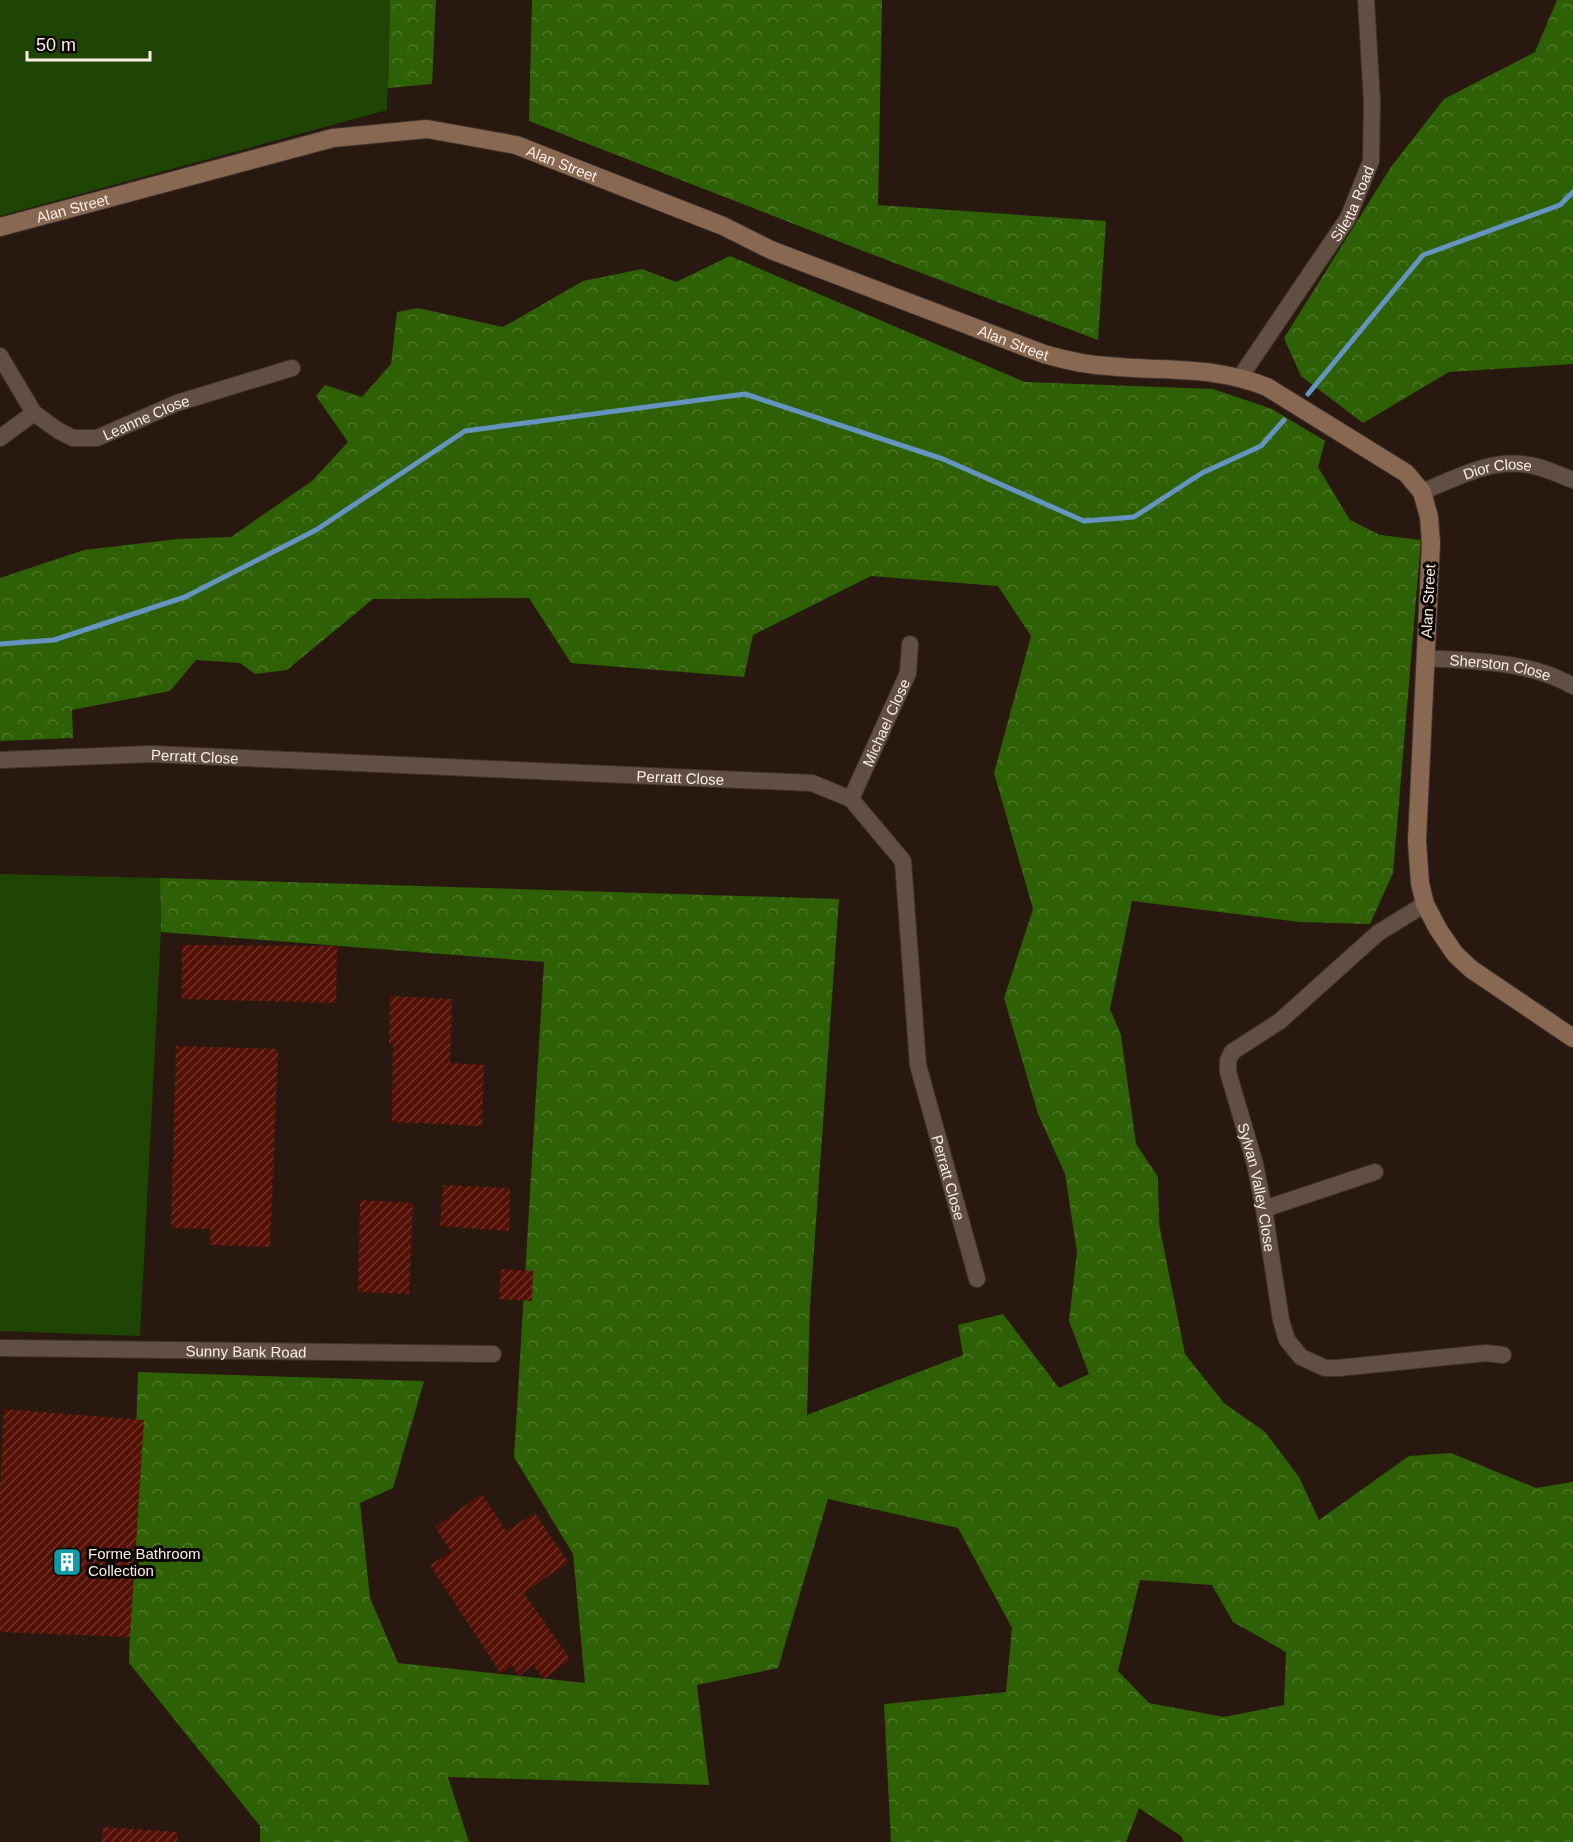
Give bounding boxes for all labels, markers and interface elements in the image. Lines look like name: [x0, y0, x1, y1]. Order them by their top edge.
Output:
scale bar: [27, 24, 150, 62]
text: 50 m: [36, 35, 76, 55]
street label: Alan Street: [524, 142, 601, 185]
street label: Siletta Road: [1326, 163, 1377, 244]
street label: Alan Street: [34, 190, 111, 225]
street label: Alan Street: [976, 321, 1051, 364]
street label: Leanne Close: [100, 391, 191, 443]
street label: Dior Close: [1461, 455, 1533, 482]
street label: Alan Street: [1418, 563, 1438, 639]
street label: Sherston Close: [1449, 651, 1553, 683]
street label: Michael Close: [858, 676, 913, 769]
street label: Perratt Close: [151, 746, 239, 766]
street label: Perratt Close: [636, 767, 724, 788]
street label: Sylvan Valley Close: [1235, 1121, 1279, 1253]
street label: Perratt Close: [929, 1133, 969, 1222]
street label: Sunny Bank Road: [185, 1342, 307, 1360]
place label: Forme Bathroom Collection: [88, 1545, 201, 1579]
building icon: Forme Bathroom Collection: [51, 1546, 83, 1578]

